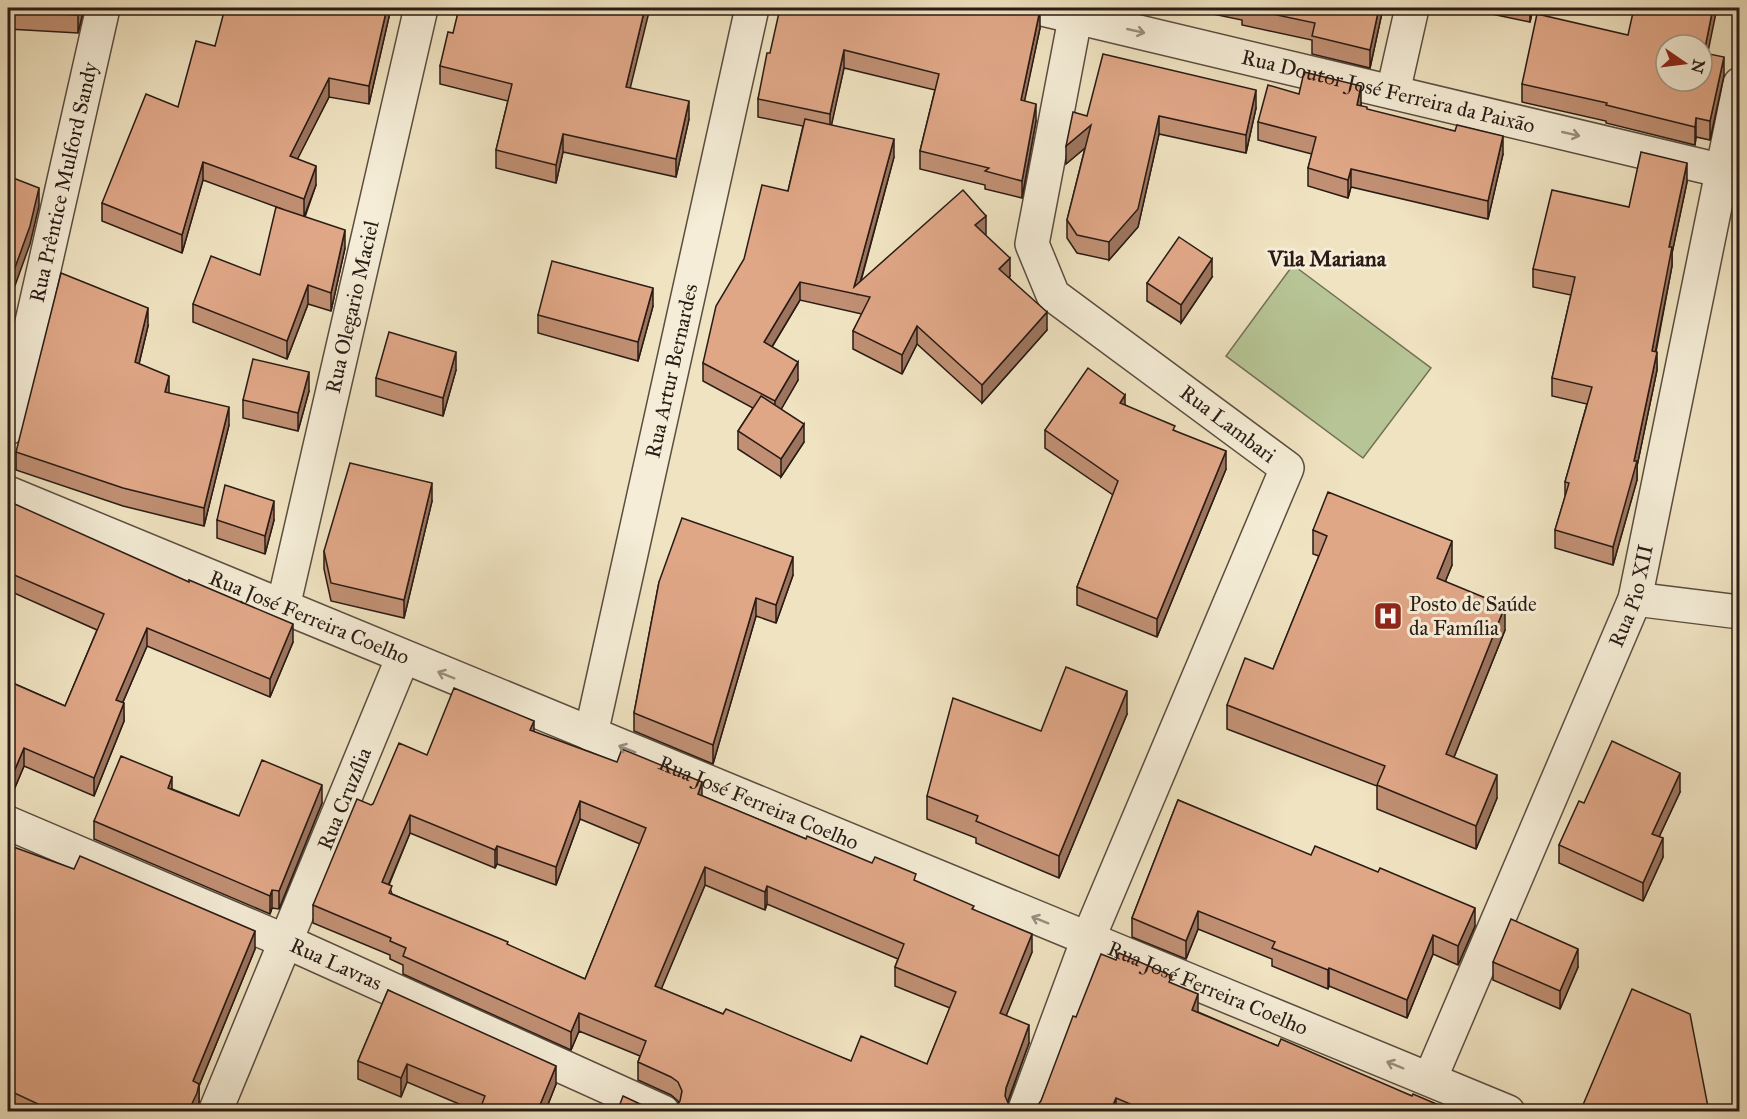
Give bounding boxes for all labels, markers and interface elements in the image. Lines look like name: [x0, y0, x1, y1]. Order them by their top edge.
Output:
one-way arrow: [1126, 25, 1145, 37]
north arrow: [1654, 33, 1714, 93]
street label: Rua Doutor José Ferreira da Paixão: [1239, 44, 1538, 139]
street label: Rua Prêntice Mulford Sandy: [24, 58, 104, 305]
text: N: [1687, 58, 1709, 76]
one-way arrow: [1561, 129, 1580, 141]
street label: Rua Olegario Maciel: [320, 218, 385, 396]
district label: Vila Mariana: [1267, 245, 1387, 272]
street label: Rua Artur Bernardes: [640, 281, 703, 460]
street label: Rua Lambari: [1175, 379, 1281, 469]
street label: Rua Pio XII: [1603, 542, 1659, 651]
street label: Rua José Ferreira Coelho: [205, 564, 414, 670]
place label: Posto de Saúde da Família: [1409, 591, 1537, 641]
hospital icon: Posto de Saúde da Família: [1372, 600, 1404, 632]
one-way arrow: [438, 669, 456, 680]
street label: Rua Cruzília: [312, 743, 377, 854]
one-way arrow: [618, 743, 637, 754]
street label: Rua José Ferreira Coelho: [655, 750, 863, 856]
one-way arrow: [1031, 914, 1050, 925]
street label: Rua Lavras: [286, 932, 386, 996]
street label: Rua José Ferreira Coelho: [1104, 935, 1312, 1041]
one-way arrow: [1387, 1059, 1405, 1070]

